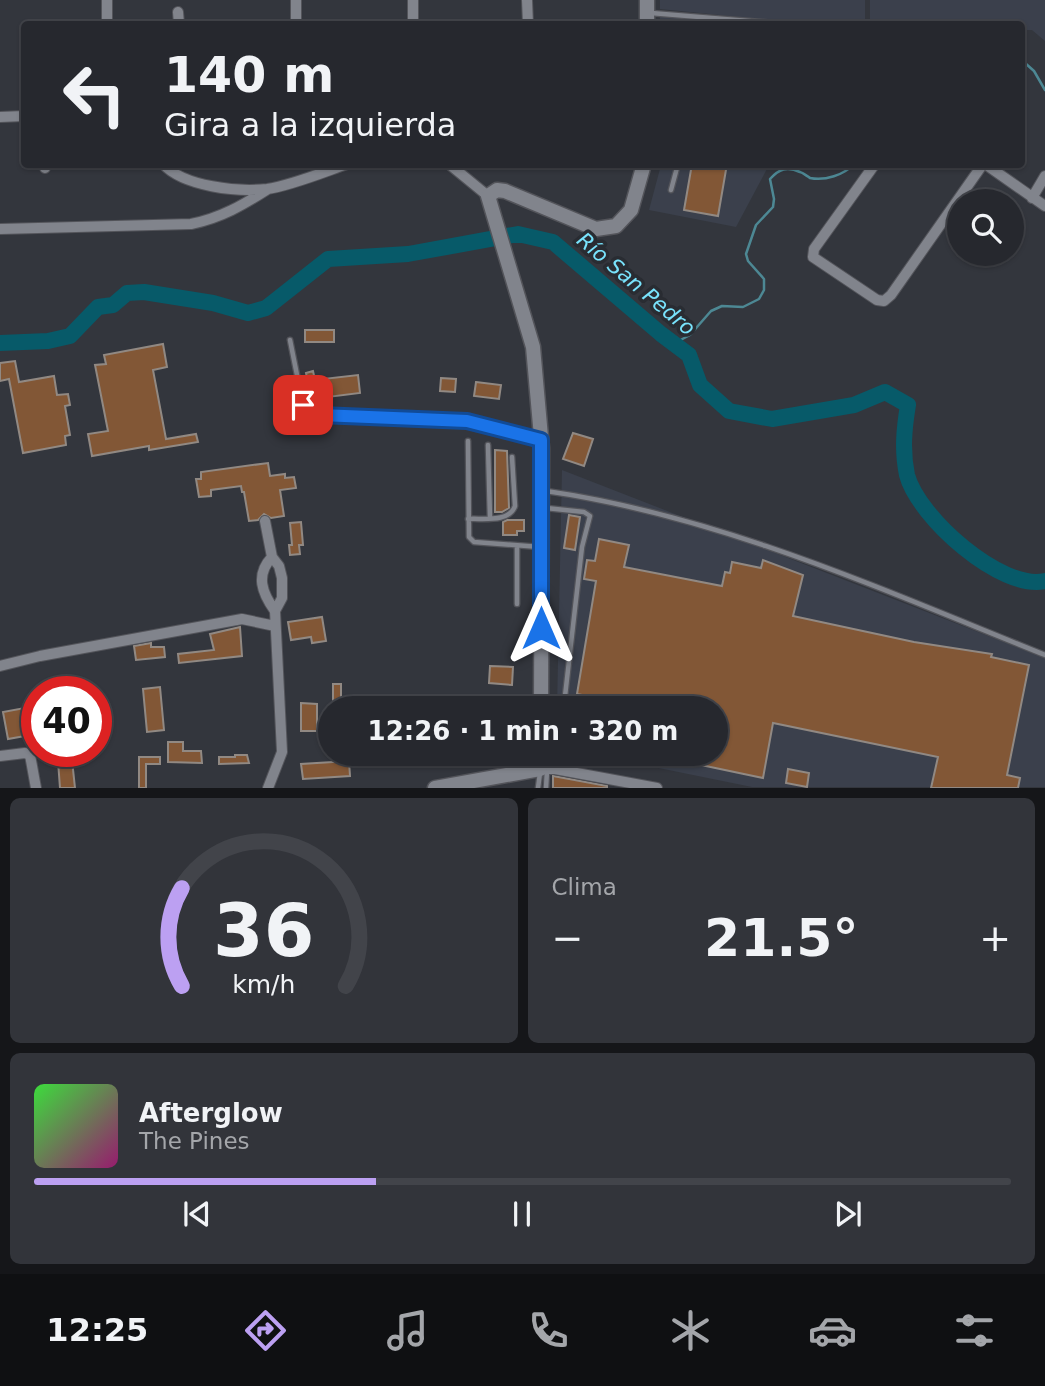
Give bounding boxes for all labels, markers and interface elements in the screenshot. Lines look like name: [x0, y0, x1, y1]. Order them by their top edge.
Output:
text: 140 m: [164, 47, 334, 104]
icon: left: [49, 49, 140, 140]
text: Gira a la izquierda: [164, 106, 456, 144]
map controls: [947, 189, 1024, 266]
button: search: [947, 189, 1024, 266]
water label: Río San Pedro: [572, 228, 700, 340]
pin: [273, 375, 333, 435]
icon: arrive: [284, 386, 322, 424]
position arrow: [504, 591, 578, 665]
speed limit sign: 40: [21, 676, 112, 767]
text: 12:26 · 1 min · 320 m: [368, 716, 678, 746]
text: Clima: [552, 874, 617, 900]
text: 36: [213, 889, 314, 974]
text: 21.5°: [704, 908, 858, 968]
text: −: [552, 916, 583, 960]
text: +: [979, 916, 1011, 960]
text: km/h: [232, 970, 295, 999]
text: Afterglow: [139, 1098, 283, 1128]
text: The Pines: [139, 1128, 250, 1154]
icon: previous: [178, 1195, 216, 1233]
icon: pause: [503, 1195, 541, 1233]
icon: next: [829, 1195, 867, 1233]
icon: directions: [241, 1306, 290, 1355]
icon: music: [383, 1306, 432, 1355]
icon: phone: [524, 1306, 573, 1355]
icon: climate: [666, 1306, 715, 1355]
icon: car: [808, 1306, 857, 1355]
icon: filters: [950, 1306, 999, 1355]
text: 12:25: [46, 1311, 148, 1349]

